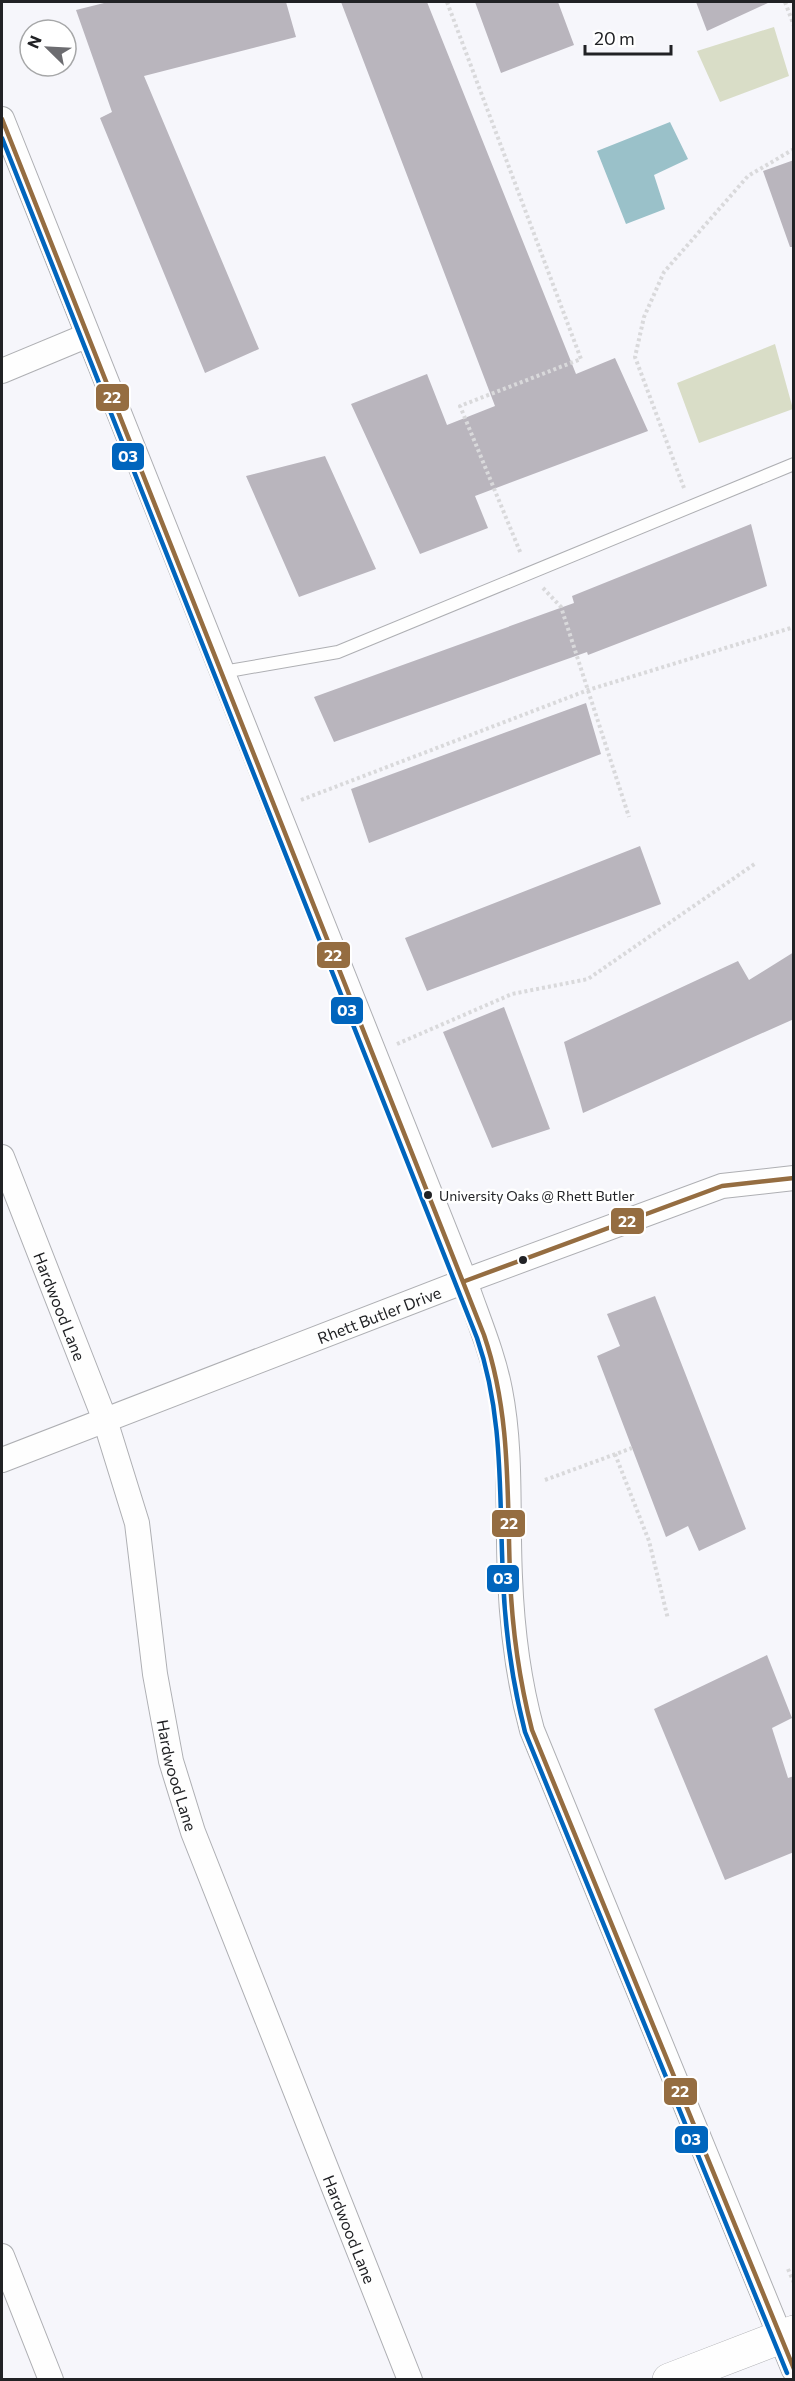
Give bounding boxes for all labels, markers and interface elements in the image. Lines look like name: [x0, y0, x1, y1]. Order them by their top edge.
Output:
north arrow: [18, 18, 78, 78]
scale bar: [585, 18, 670, 56]
text: 20 m: [594, 27, 635, 49]
text: N: [23, 32, 45, 51]
line badge: 22: [95, 383, 130, 412]
text: 22: [103, 387, 121, 406]
line badge: 03: [111, 442, 145, 471]
text: 03: [118, 446, 138, 465]
line badge: 22: [316, 941, 351, 969]
text: 22: [324, 945, 342, 964]
line badge: 03: [330, 996, 364, 1025]
text: 03: [337, 1000, 357, 1019]
place label: University Oaks @ Rhett Butler: [439, 1187, 635, 1204]
marker: University Oaks @ Rhett Butler: [422, 1189, 434, 1201]
line badge: 22: [610, 1207, 645, 1235]
text: 22: [618, 1211, 636, 1230]
street label: Hardwood Lane: [31, 1249, 90, 1363]
unlabelled marker: [517, 1254, 529, 1266]
street label: Rhett Butler Drive: [314, 1282, 443, 1347]
line badge: 22: [491, 1509, 526, 1538]
text: 22: [500, 1513, 518, 1532]
line badge: 03: [486, 1564, 520, 1593]
text: 03: [493, 1568, 513, 1587]
street label: Hardwood Lane: [154, 1718, 202, 1833]
line badge: 22: [663, 2077, 698, 2106]
text: 22: [671, 2081, 689, 2100]
line badge: 03: [674, 2125, 709, 2154]
text: 03: [681, 2129, 701, 2148]
street label: Hardwood Lane: [320, 2172, 380, 2286]

